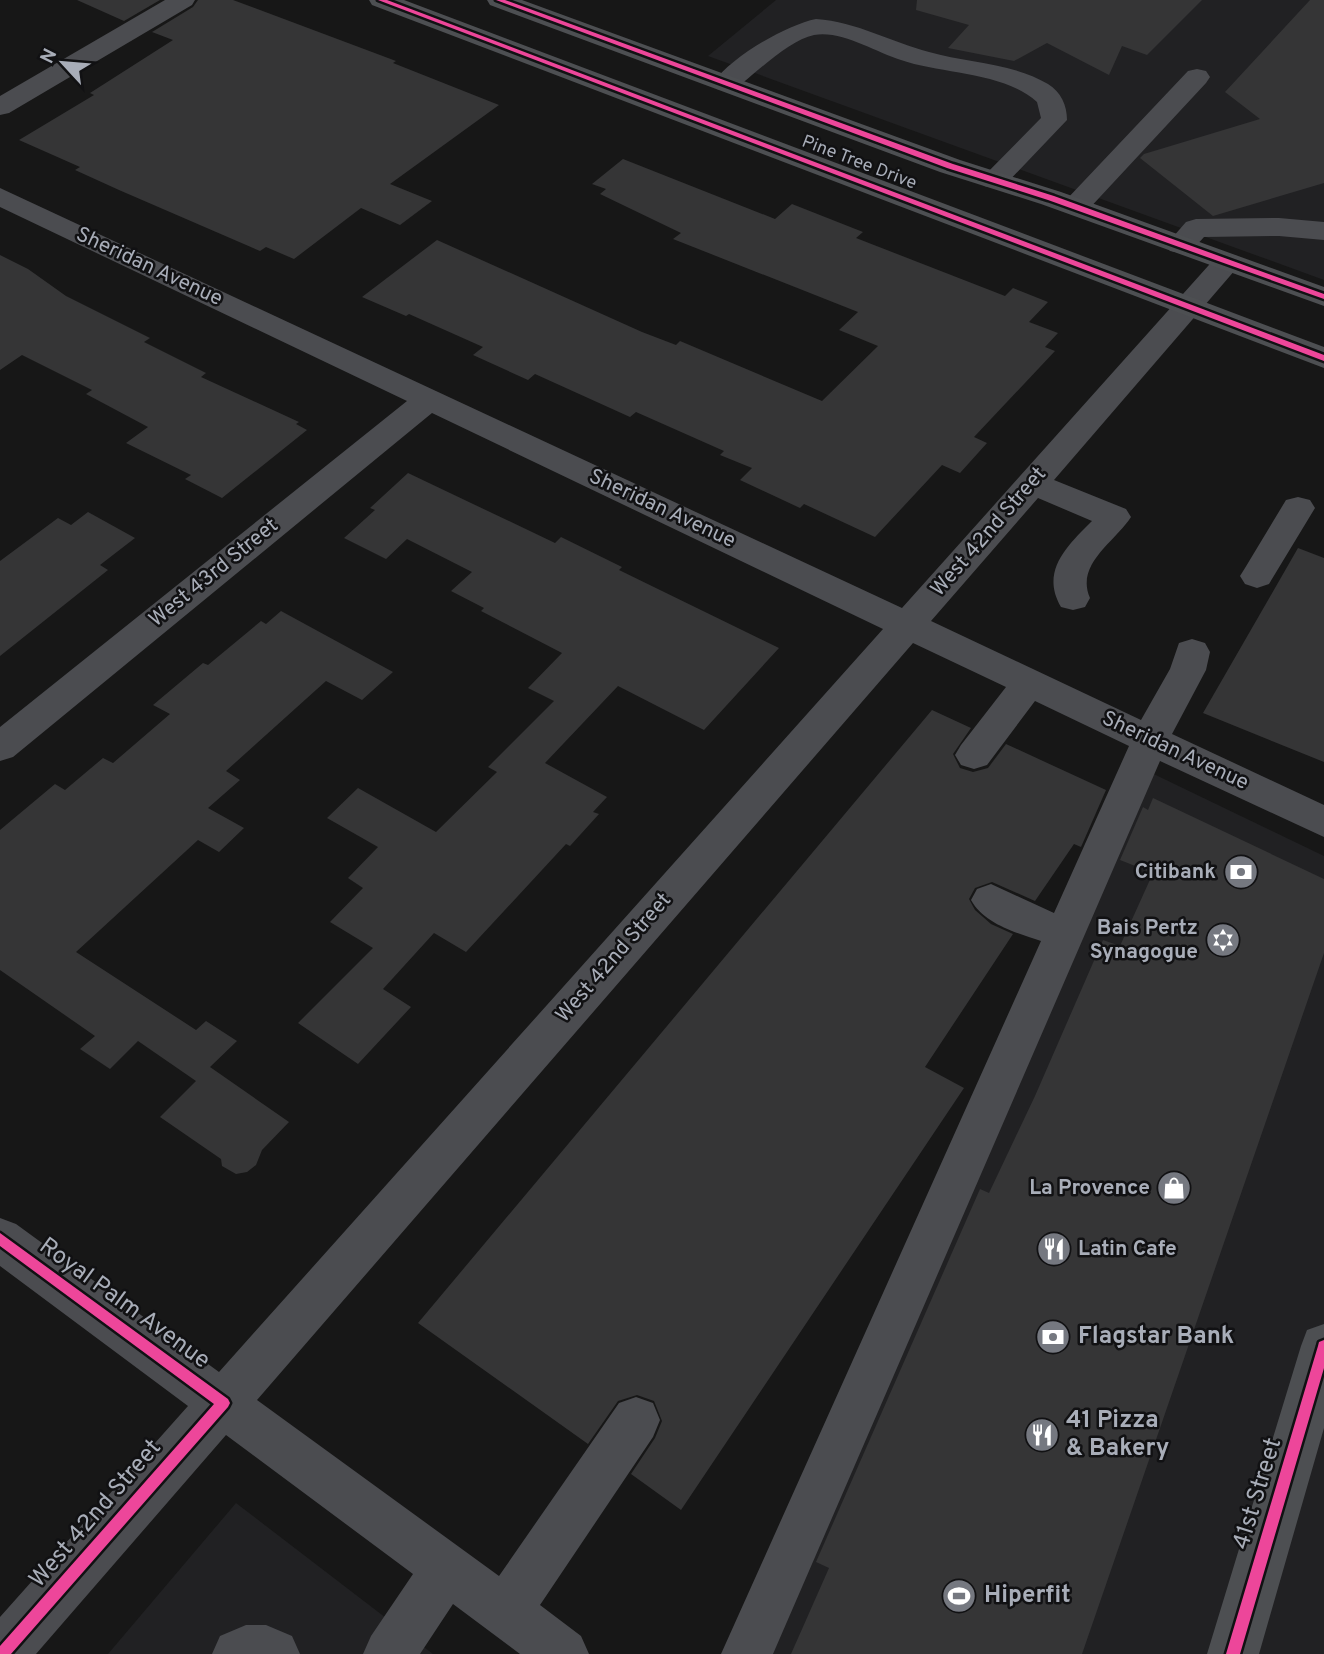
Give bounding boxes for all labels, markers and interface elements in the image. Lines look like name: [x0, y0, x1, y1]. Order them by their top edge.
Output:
north arrow: [28, 28, 98, 98]
text: N: [36, 45, 63, 68]
street label: Pine Tree Drive: [798, 130, 920, 196]
street label: Sheridan Avenue: [71, 221, 227, 313]
street label: West 42nd Street: [925, 461, 1053, 603]
street label: Sheridan Avenue: [584, 463, 740, 555]
street label: West 43rd Street: [144, 513, 284, 633]
street label: Sheridan Avenue: [1097, 705, 1253, 797]
bank icon: Citibank: [1222, 853, 1260, 891]
place label: Citibank: [1135, 859, 1216, 886]
street label: West 42nd Street: [550, 887, 678, 1029]
place label: Bais Pertz Synagogue: [1090, 915, 1198, 966]
synagogue icon: Bais Pertz Synagogue: [1204, 921, 1242, 959]
shop icon: La Provence: [1155, 1169, 1193, 1207]
place label: La Provence: [1029, 1175, 1150, 1202]
restaurant icon: Latin Cafe: [1035, 1230, 1073, 1268]
street label: Royal Palm Avenue: [33, 1232, 215, 1376]
place label: Latin Cafe: [1078, 1236, 1177, 1263]
bank icon: Flagstar Bank: [1034, 1318, 1072, 1356]
place label: Flagstar Bank: [1078, 1322, 1234, 1352]
place label: 41 Pizza & Bakery: [1066, 1406, 1169, 1464]
restaurant icon: 41 Pizza & Bakery: [1023, 1416, 1061, 1454]
street label: West 42nd Street: [23, 1434, 169, 1594]
street label: 41st Street: [1227, 1435, 1289, 1553]
sports icon: Hiperfit: [940, 1577, 978, 1615]
place label: Hiperfit: [984, 1581, 1071, 1611]

